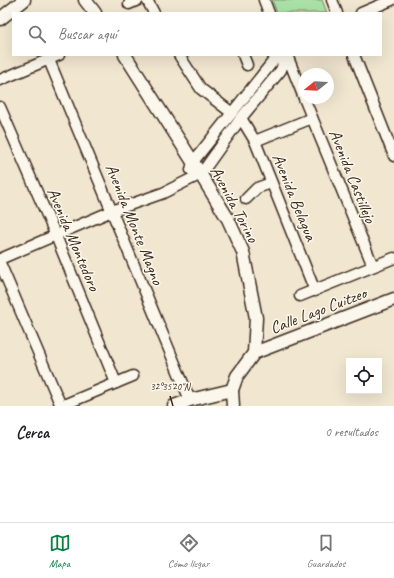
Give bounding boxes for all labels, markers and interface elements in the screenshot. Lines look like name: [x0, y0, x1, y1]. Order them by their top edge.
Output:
search box: [12, 12, 382, 56]
icon: search: [26, 23, 48, 45]
text: Buscar aquí: [58, 25, 117, 44]
north arrow: [298, 68, 334, 104]
street label: Avenida Castillejo: [324, 126, 381, 227]
street label: Avenida Belagua: [268, 151, 322, 245]
street label: Avenida Monte Magno: [101, 161, 169, 289]
street label: Avenida Torino: [206, 162, 264, 247]
street label: Avenida Montedoro: [42, 184, 105, 295]
street label: Calle Lago Cuitzeo: [267, 282, 371, 338]
map controls: [346, 358, 382, 394]
button: locate: [346, 358, 382, 394]
text: 32°35'20"N: [150, 380, 192, 393]
text: Cerca: [16, 422, 49, 443]
text: 0 resultados: [325, 424, 378, 440]
tab: Mapa: [49, 532, 71, 570]
tab: Cómo llegar: [168, 532, 210, 570]
tab: Guardados: [307, 532, 345, 570]

